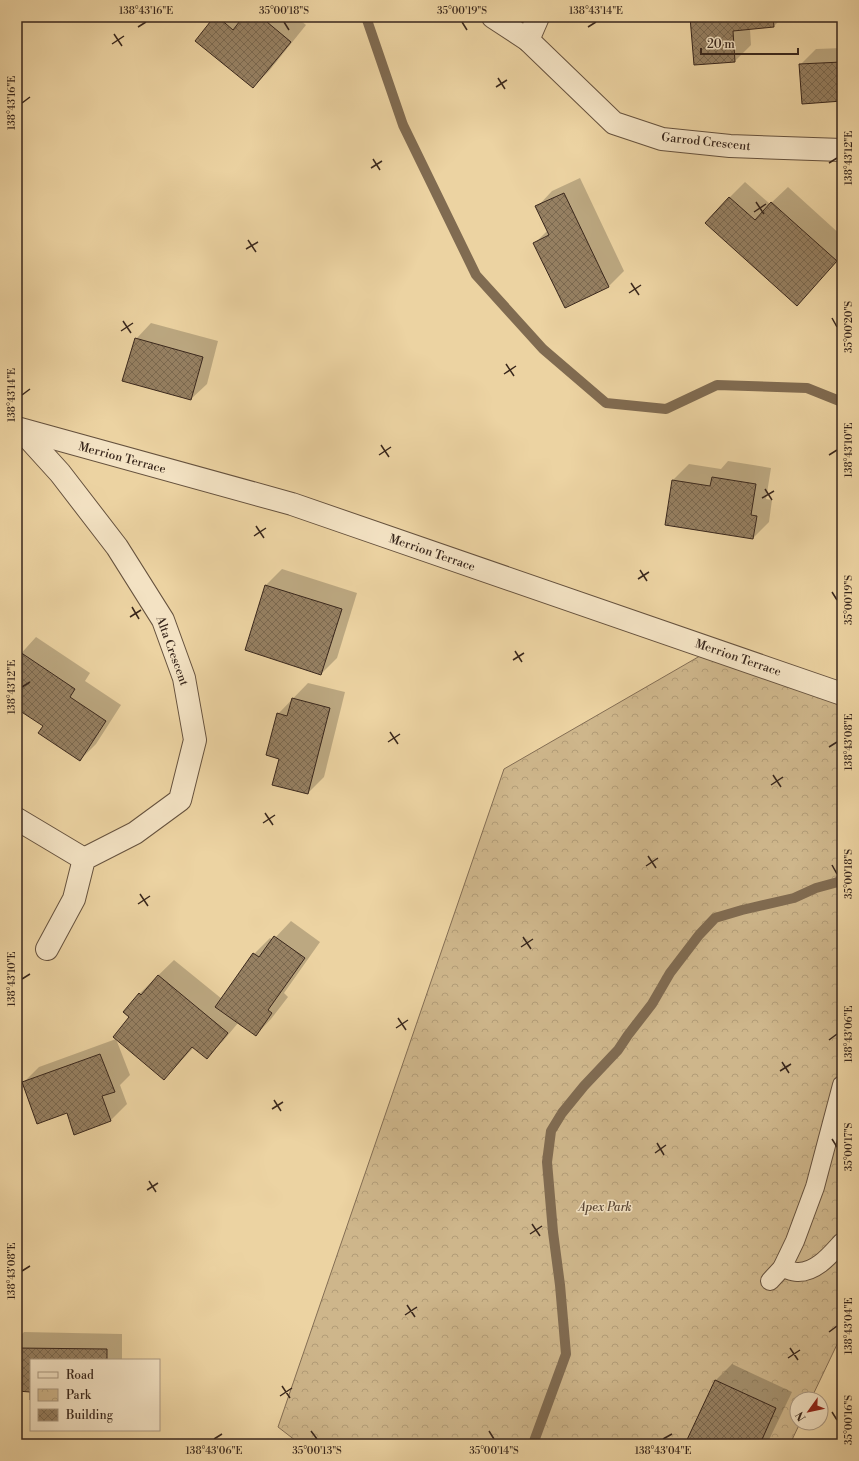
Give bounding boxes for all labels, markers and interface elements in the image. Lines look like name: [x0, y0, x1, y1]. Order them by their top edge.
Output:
text: 138°43'16"E: [119, 5, 173, 17]
text: 35°00'18"S: [259, 5, 309, 17]
text: 35°00'19"S: [437, 5, 487, 17]
text: 138°43'14"E: [569, 5, 623, 17]
scale bar: [701, 30, 798, 56]
text: 20 m: [707, 37, 735, 52]
text: 138°43'16"E: [6, 76, 18, 130]
street label: Garrod Crescent: [661, 130, 752, 154]
text: 138°43'12"E: [843, 131, 855, 185]
text: 35°00'20"S: [843, 301, 855, 353]
text: 138°43'14"E: [6, 368, 18, 422]
text: 138°43'10"E: [843, 423, 855, 477]
street label: Merrion Terrace: [77, 439, 167, 477]
street label: Merrion Terrace: [387, 531, 477, 575]
text: 35°00'19"S: [843, 575, 855, 625]
street label: Alta Crescent: [152, 613, 192, 689]
street label: Merrion Terrace: [693, 636, 783, 680]
text: 138°43'12"E: [6, 660, 18, 714]
text: 138°43'08"E: [843, 713, 855, 770]
text: 35°00'18"S: [843, 849, 855, 899]
text: 138°43'10"E: [6, 952, 18, 1006]
text: 138°43'06"E: [843, 1005, 855, 1062]
text: 35°00'17"S: [843, 1122, 855, 1171]
park label: Apex Park: [576, 1200, 632, 1215]
text: 138°43'08"E: [6, 1242, 18, 1299]
text: 138°43'04"E: [843, 1298, 855, 1354]
legend: [30, 1359, 160, 1431]
text: Road: [66, 1368, 94, 1383]
text: Park: [66, 1388, 92, 1403]
north arrow: [789, 1391, 829, 1431]
text: 35°00'16"S: [843, 1395, 855, 1445]
text: Building: [65, 1408, 114, 1423]
text: N: [793, 1408, 810, 1423]
text: 138°43'06"E: [186, 1445, 243, 1457]
text: 35°00'13"S: [292, 1445, 342, 1457]
text: 35°00'14"S: [469, 1445, 519, 1457]
text: 138°43'04"E: [635, 1445, 691, 1457]

